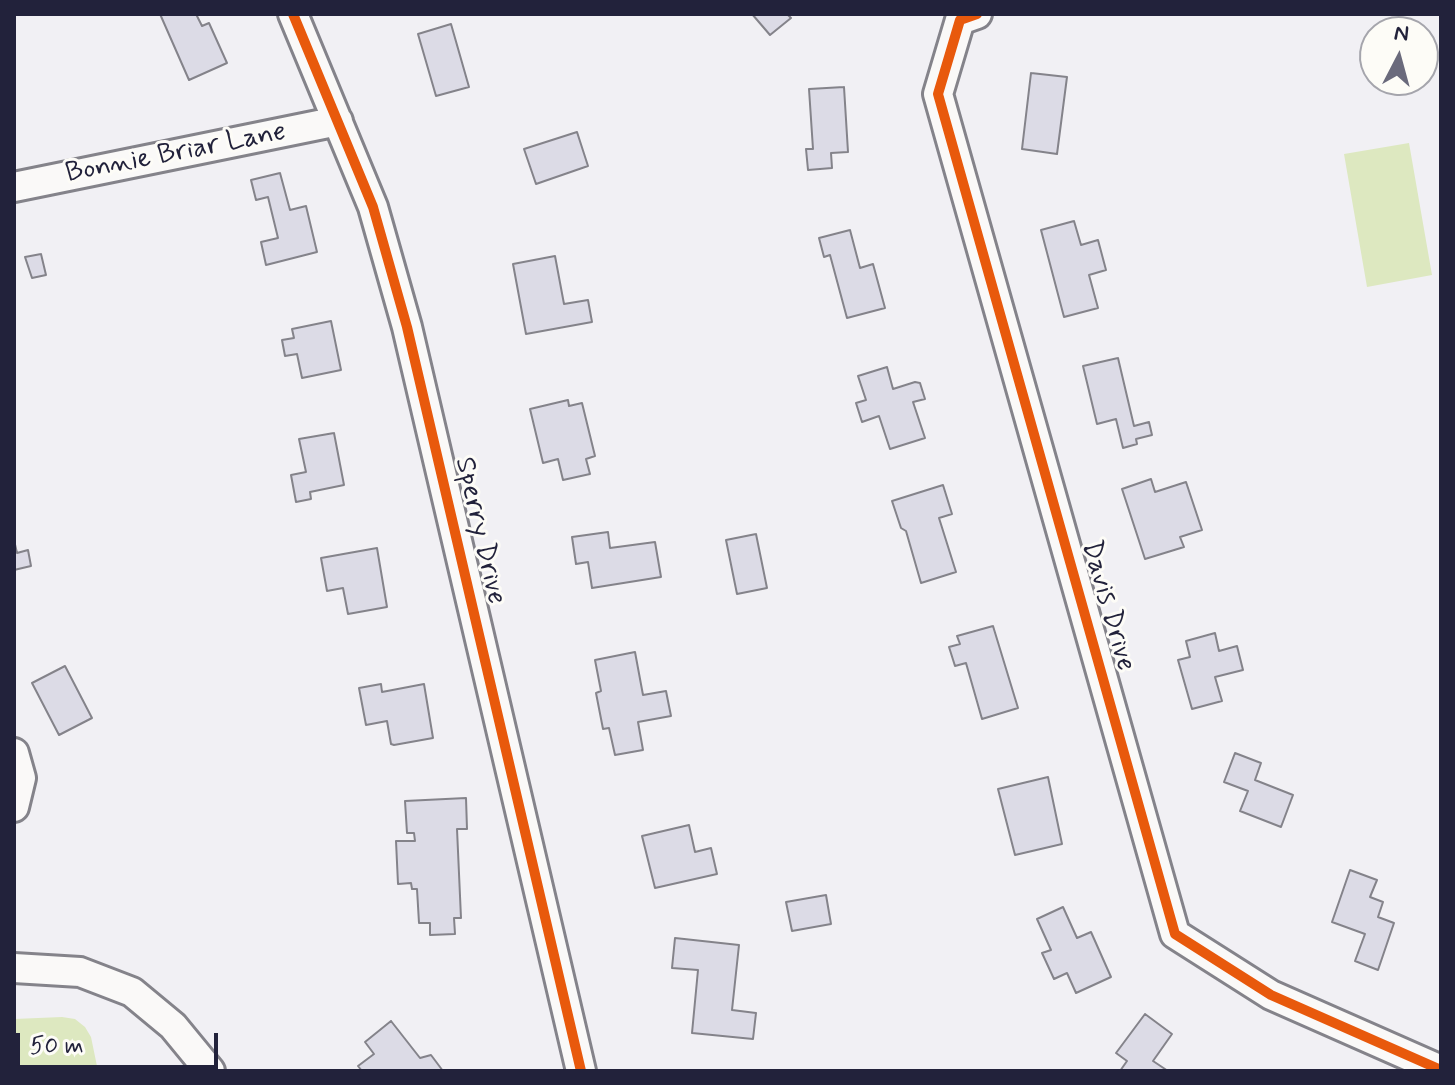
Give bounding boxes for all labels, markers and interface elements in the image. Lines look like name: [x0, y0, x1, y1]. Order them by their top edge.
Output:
north arrow: [1359, 16, 1439, 96]
text: N: [1393, 19, 1410, 49]
street label: Bonnie Briar Lane: [63, 116, 289, 192]
street label: Sperry Drive: [446, 454, 512, 608]
street label: Davis Drive: [1072, 537, 1142, 675]
scale bar: [20, 1017, 222, 1067]
text: 50 m: [30, 1031, 84, 1062]

